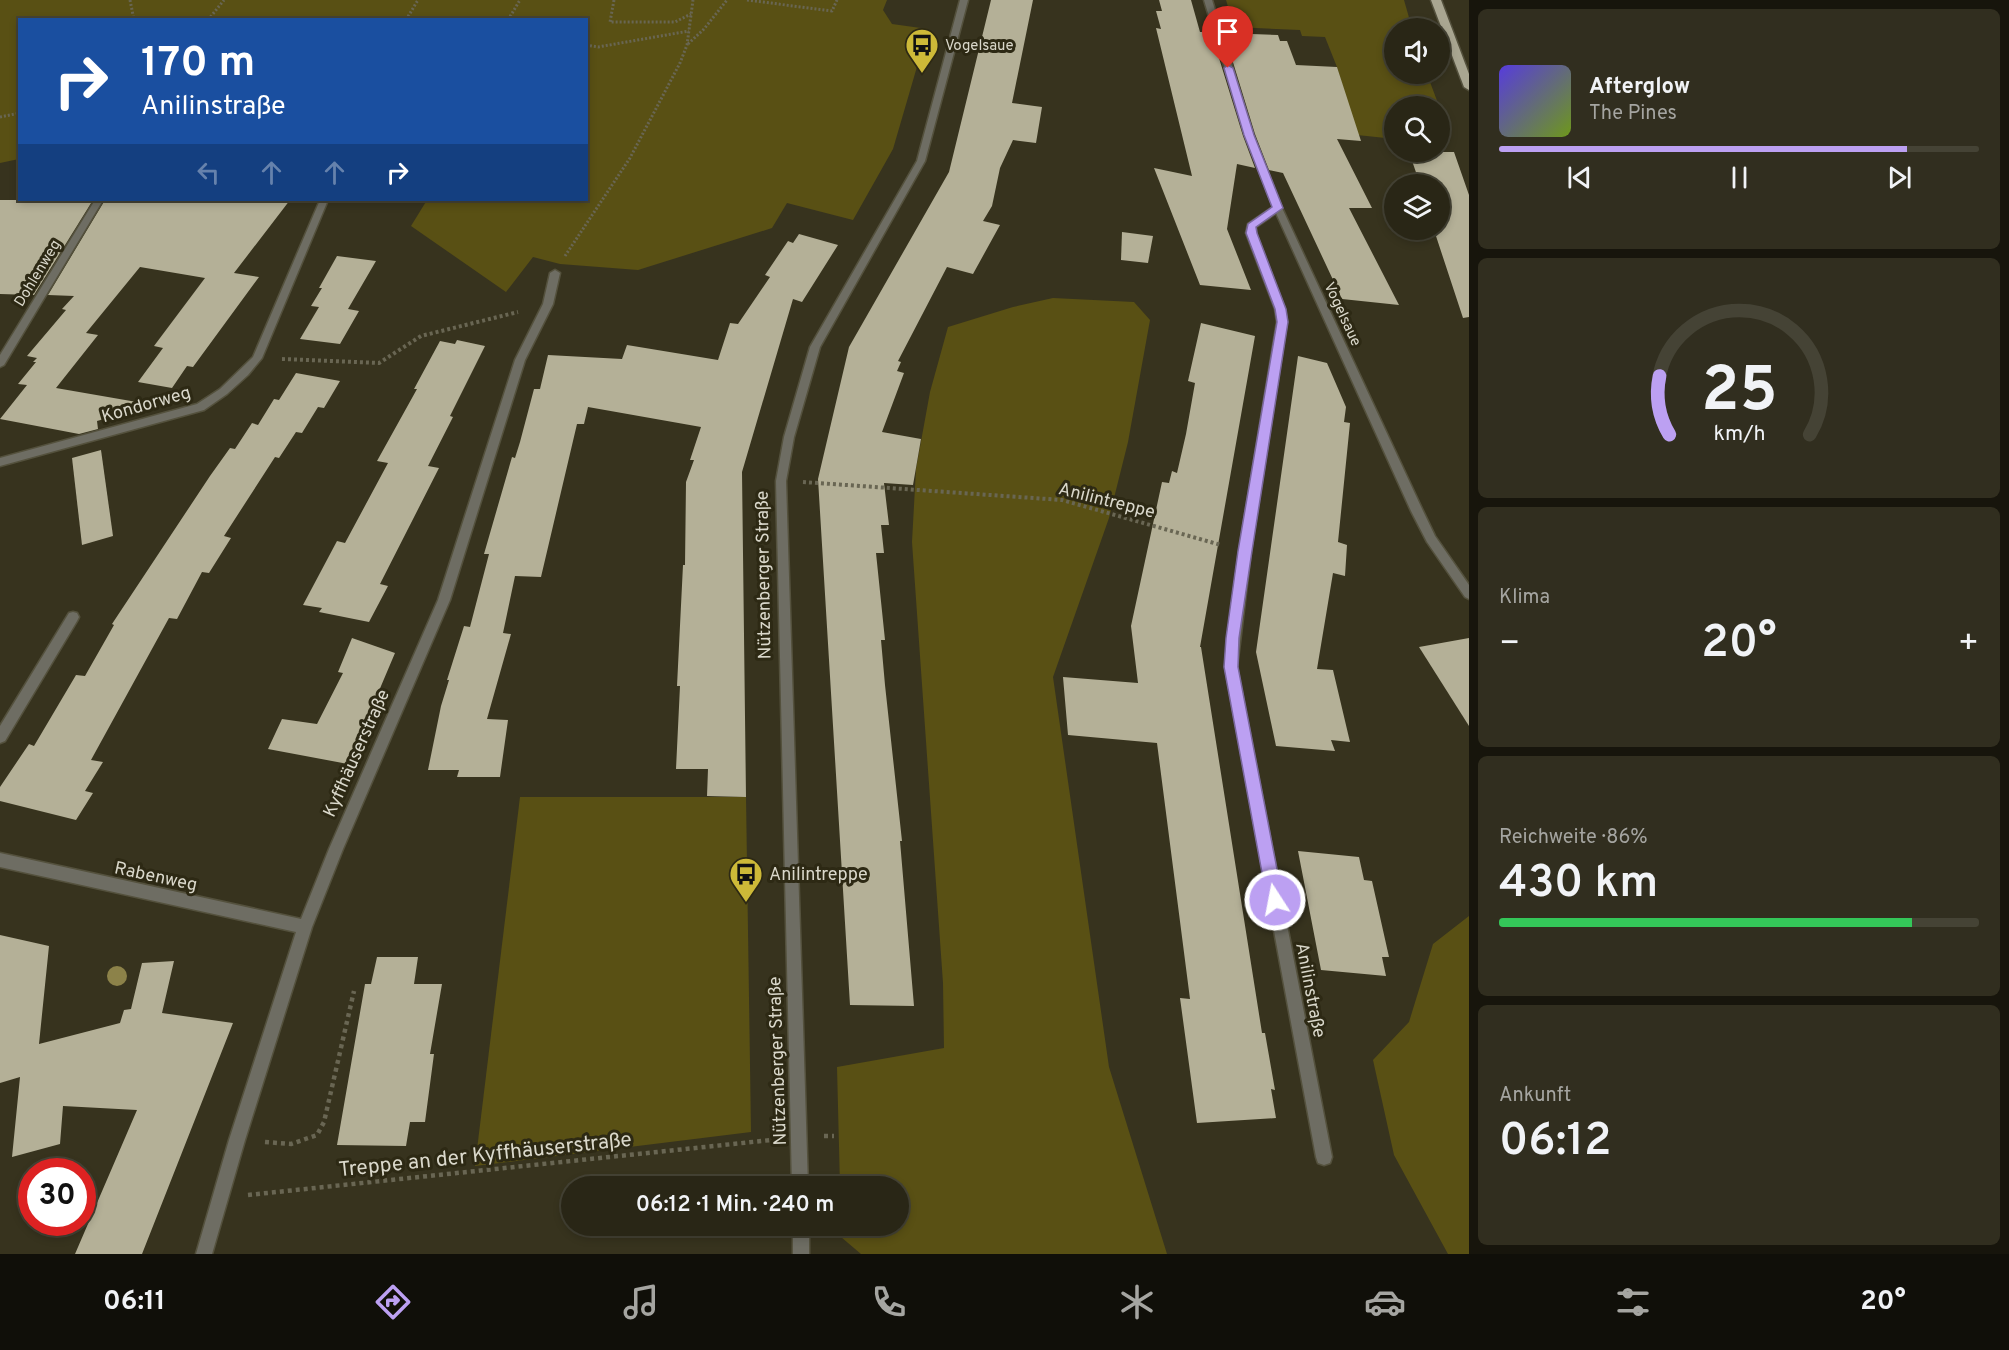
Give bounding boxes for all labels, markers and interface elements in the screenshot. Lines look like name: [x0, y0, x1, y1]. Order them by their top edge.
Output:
pin: [1202, 6, 1253, 68]
icon: arrive: [1211, 15, 1244, 48]
map controls: [1384, 18, 1450, 240]
button: sound: [1384, 18, 1450, 84]
bus stop icon: Vogelsaue: [904, 27, 940, 74]
place label: Vogelsaue: [945, 37, 1014, 56]
text: 170 m: [141, 38, 255, 91]
icon: right: [42, 42, 120, 120]
text: Afterglow: [1589, 74, 1690, 101]
text: Anilinstraße: [141, 90, 286, 124]
button: search: [1384, 96, 1450, 162]
text: The Pines: [1589, 101, 1677, 127]
icon: left: [192, 156, 225, 189]
icon: ahead: [255, 156, 288, 189]
icon: ahead: [318, 156, 351, 189]
icon: right: [381, 156, 414, 189]
icon: previous: [1563, 161, 1596, 194]
icon: pause: [1723, 161, 1756, 194]
icon: next: [1883, 161, 1916, 194]
button: layers: [1384, 174, 1450, 240]
street label: Dohlenweg: [11, 237, 66, 311]
street label: Vogelsaue: [1319, 280, 1365, 350]
text: 25: [1701, 354, 1777, 433]
street label: Kondorweg: [99, 382, 194, 429]
text: km/h: [1713, 421, 1765, 448]
street label: Anilintreppe: [1056, 478, 1157, 525]
street label: Nützenberger Straße: [752, 490, 777, 660]
text: Klima: [1499, 585, 1550, 611]
text: 20°: [1701, 616, 1777, 673]
text: −: [1499, 624, 1520, 666]
text: +: [1958, 624, 1979, 666]
street label: Kyffhäuserstraße: [319, 686, 396, 821]
text: Reichweite · 86%: [1499, 825, 1648, 851]
bus stop icon: Anilintreppe: [728, 856, 764, 903]
text: 430 km: [1499, 856, 1658, 913]
street label: Rabenweg: [112, 857, 199, 897]
place label: Anilintreppe: [769, 864, 868, 887]
position arrow: [1243, 868, 1307, 932]
street label: Anilinstraße: [1289, 941, 1330, 1040]
street label: Nützenberger Straße: [764, 976, 793, 1146]
text: Ankunft: [1499, 1083, 1571, 1109]
text: 06:12: [1499, 1114, 1612, 1171]
street label: Treppe an der Kyffhäuserstraße: [337, 1127, 633, 1184]
speed limit sign: 30: [18, 1158, 96, 1236]
text: 06:12 · 1 Min. · 240 m: [636, 1192, 834, 1219]
icon: directions: [372, 1281, 414, 1323]
icon: music: [620, 1281, 662, 1323]
icon: phone: [868, 1281, 910, 1323]
icon: climate: [1116, 1281, 1158, 1323]
icon: car: [1364, 1281, 1406, 1323]
icon: filters: [1612, 1281, 1654, 1323]
text: 06:11: [103, 1285, 166, 1319]
text: 20°: [1860, 1285, 1906, 1319]

